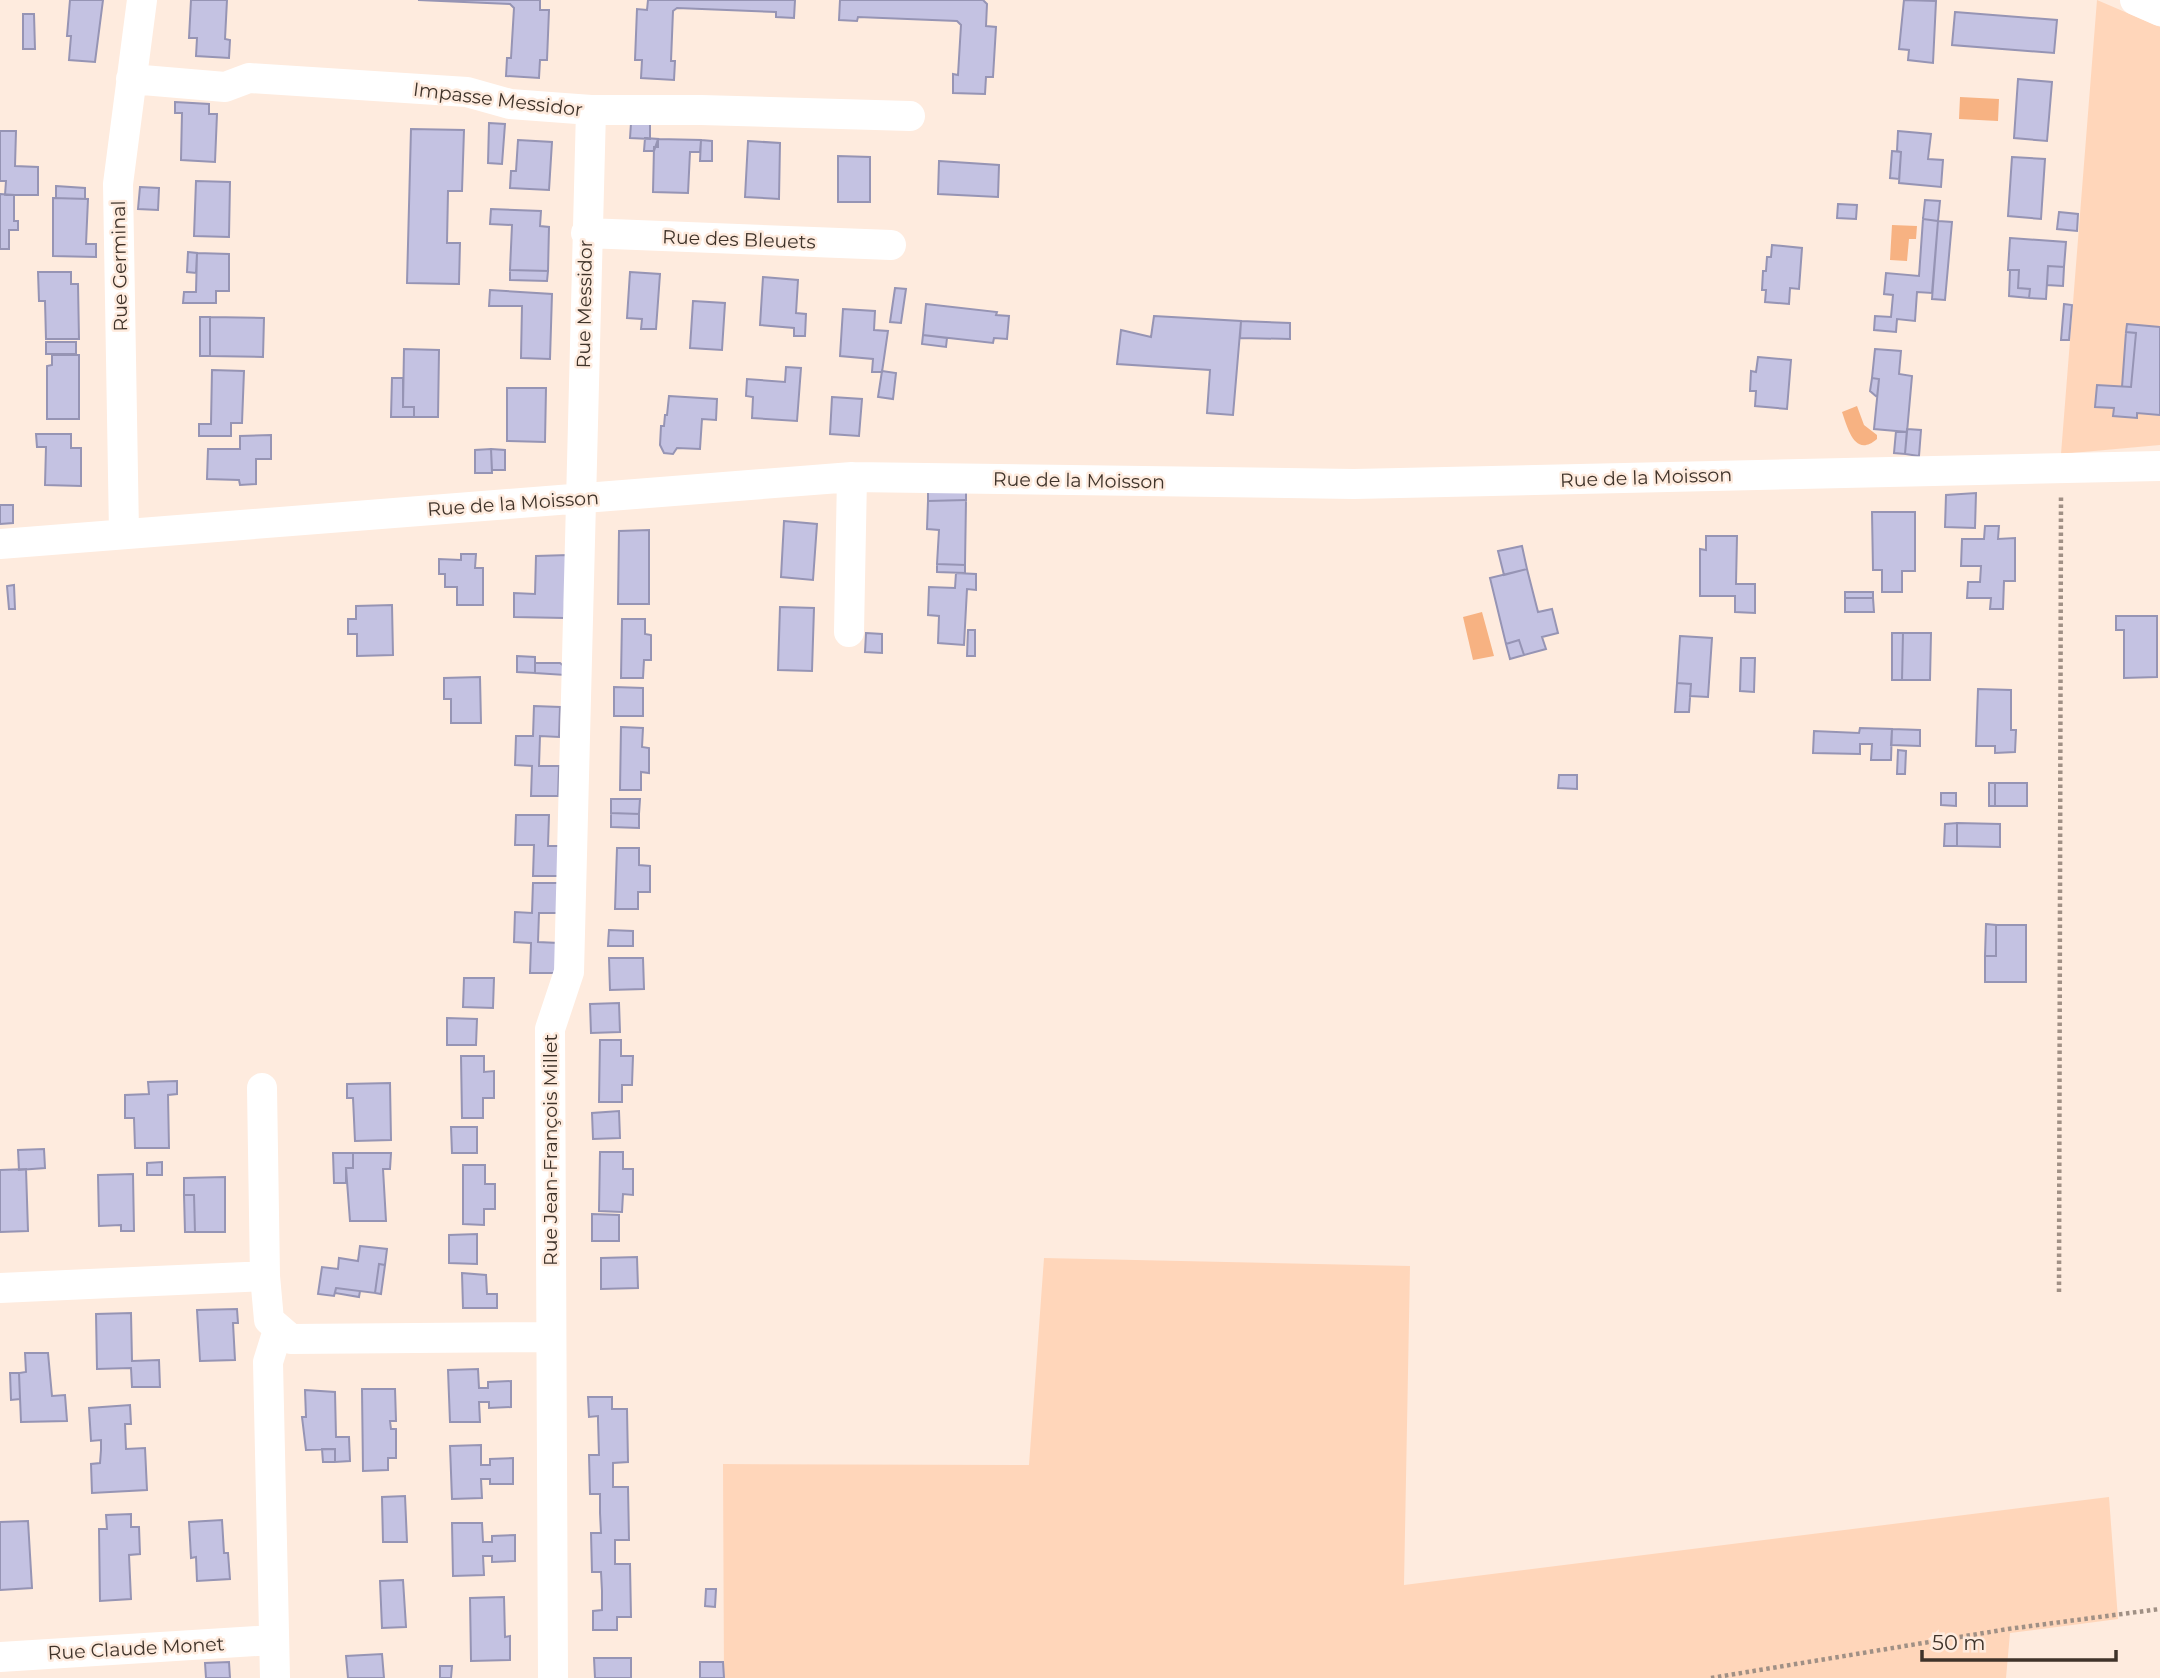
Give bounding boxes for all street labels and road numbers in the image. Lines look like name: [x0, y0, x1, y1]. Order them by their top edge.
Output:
street label: Impasse Messidor: [412, 78, 584, 121]
street label: Rue Germinal: [107, 200, 132, 332]
street label: Rue des Bleuets: [662, 225, 816, 254]
street label: Rue Messidor: [572, 239, 597, 369]
street label: Rue de la Moisson: [1560, 463, 1732, 492]
street label: Rue de la Moisson: [993, 468, 1165, 493]
street label: Rue de la Moisson: [426, 486, 600, 521]
street label: Rue Jean-François Millet: [539, 1034, 562, 1266]
street label: Rue Claude Monet: [47, 1632, 225, 1665]

